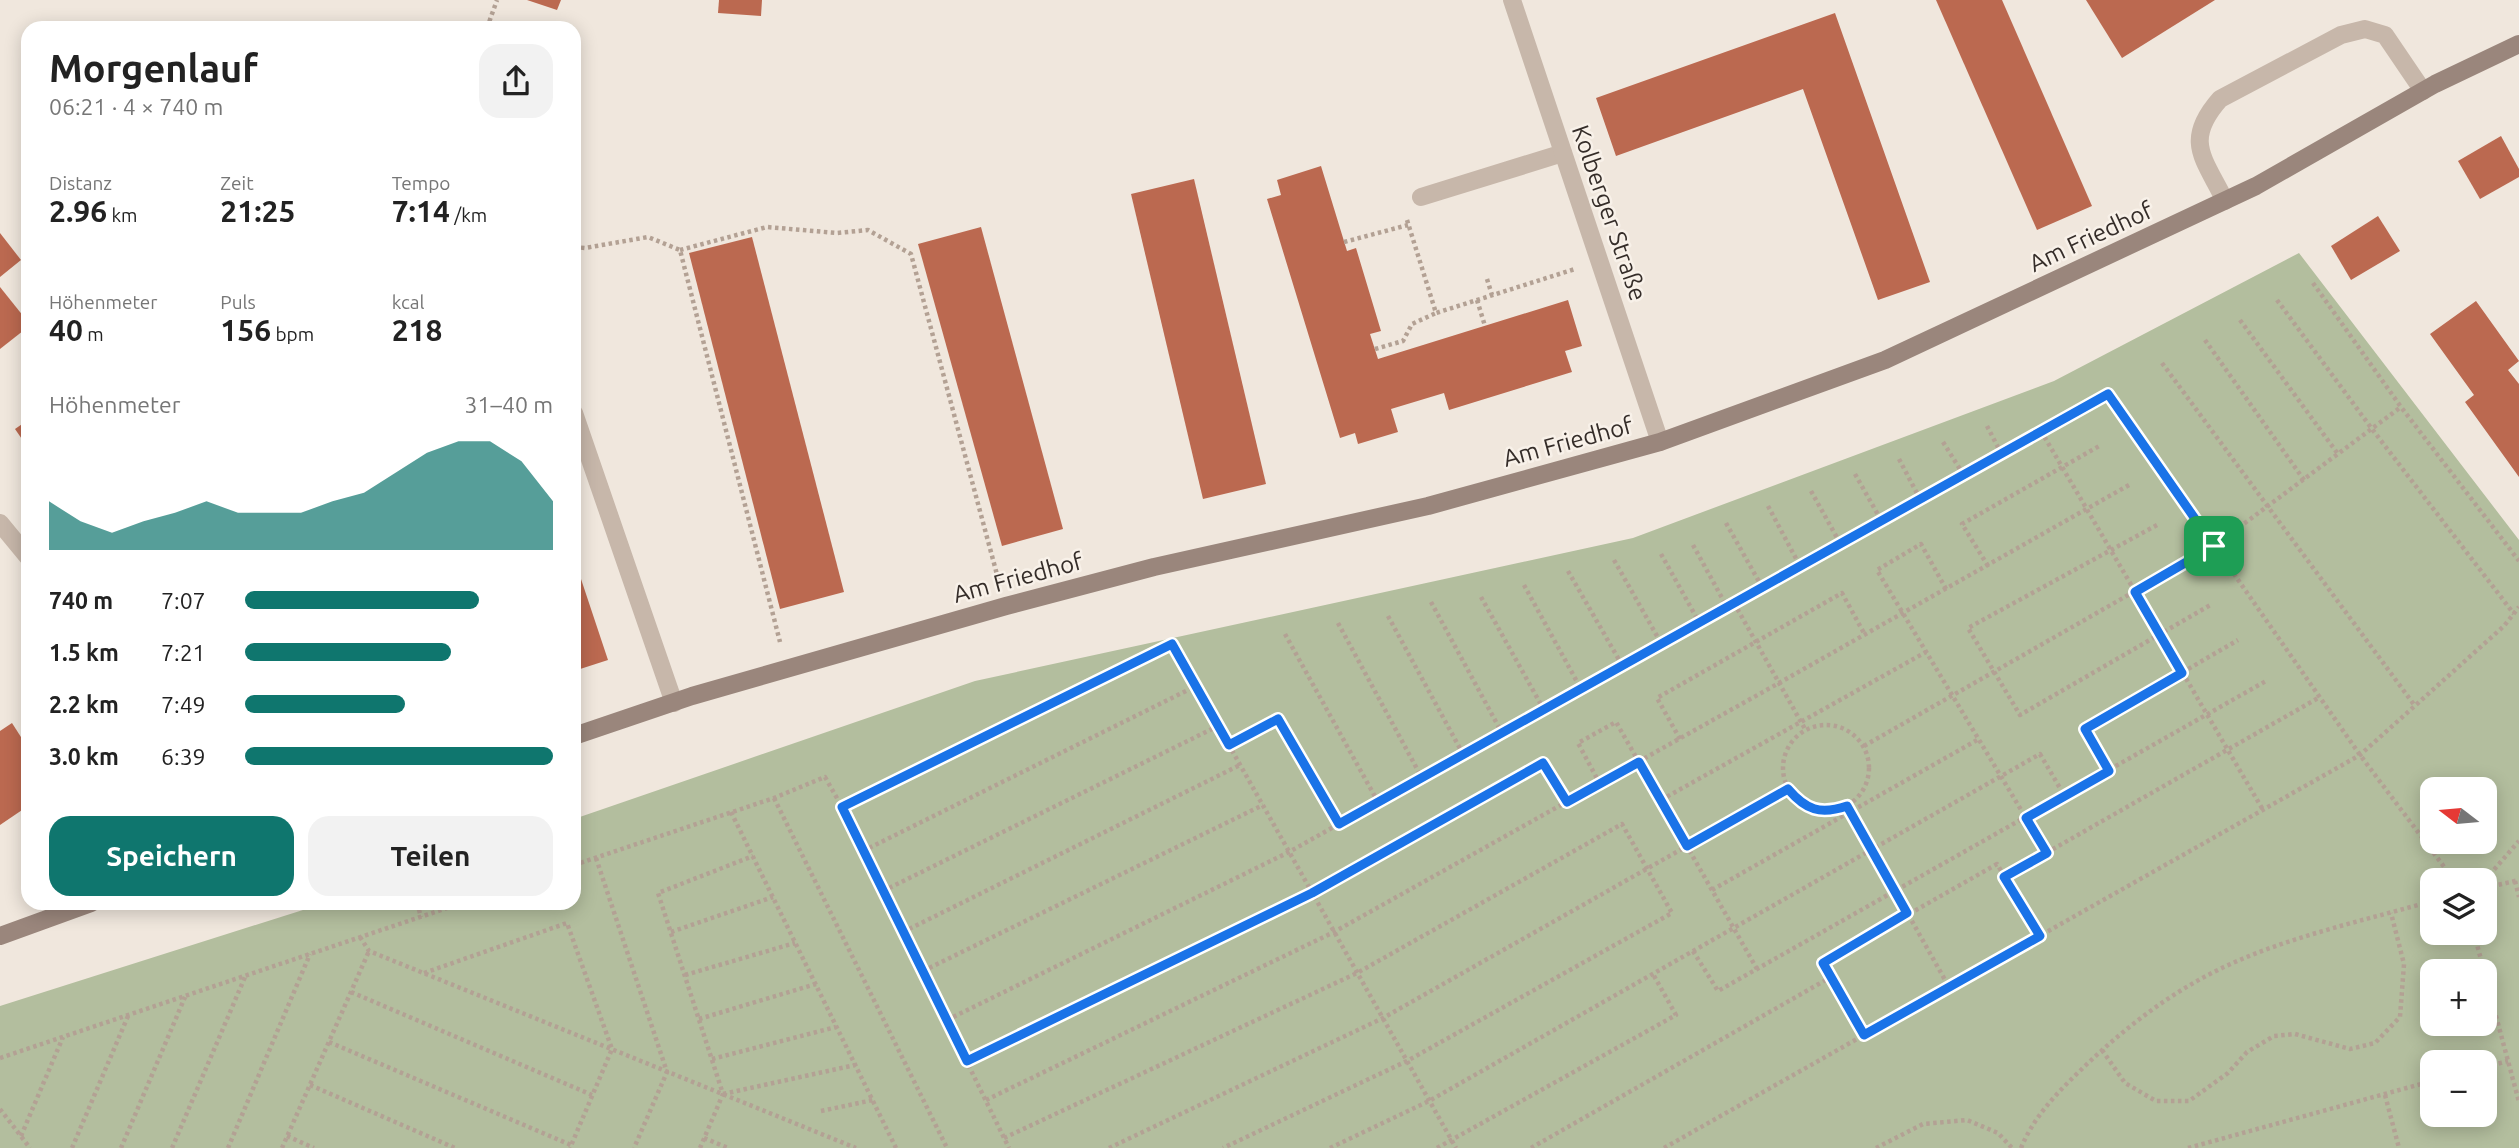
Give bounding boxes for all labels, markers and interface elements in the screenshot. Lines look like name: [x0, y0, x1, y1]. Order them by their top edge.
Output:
button: share: [479, 44, 553, 118]
text: Morgenlauf: [49, 47, 258, 89]
text: 06:21 · 4 × 740 m: [49, 94, 223, 119]
street label: Kolberger Straße: [1567, 122, 1652, 304]
text: Distanz: [49, 172, 112, 194]
text: Zeit: [220, 172, 254, 194]
text: Tempo: [392, 172, 450, 194]
text: 2.96: [49, 194, 107, 228]
text: 21:25: [220, 194, 295, 228]
text: 7:14: [392, 194, 450, 228]
street label: Am Friedhof: [2025, 196, 2158, 277]
text: km: [107, 204, 137, 226]
text: /km: [450, 204, 487, 226]
text: Höhenmeter: [49, 291, 158, 313]
text: Puls: [220, 291, 256, 313]
text: kcal: [392, 291, 424, 313]
text: 40: [49, 313, 83, 347]
text: 156: [220, 313, 271, 347]
text: 218: [392, 313, 442, 347]
text: m: [83, 323, 104, 345]
text: bpm: [271, 323, 314, 345]
text: Höhenmeter: [49, 392, 180, 417]
text: 31–40 m: [465, 392, 553, 417]
street label: Am Friedhof: [1500, 411, 1636, 472]
pin: [2184, 516, 2244, 576]
icon: arrive: [2195, 527, 2233, 565]
street label: Am Friedhof: [950, 547, 1086, 608]
text: 740 m: [49, 588, 113, 613]
text: 7:07: [161, 588, 206, 613]
text: 1.5 km: [49, 640, 119, 665]
text: 7:21: [161, 640, 206, 665]
text: 2.2 km: [49, 692, 119, 717]
text: 7:49: [161, 692, 206, 717]
text: 3.0 km: [49, 744, 119, 769]
text: 6:39: [161, 744, 206, 769]
north arrow: [2420, 777, 2497, 854]
map controls: [2420, 777, 2497, 1127]
button: Speichern: [49, 816, 294, 896]
button: Teilen: [308, 816, 553, 896]
button: layers: [2420, 868, 2497, 945]
button: +: [2420, 959, 2497, 1036]
button: −: [2420, 1050, 2497, 1127]

